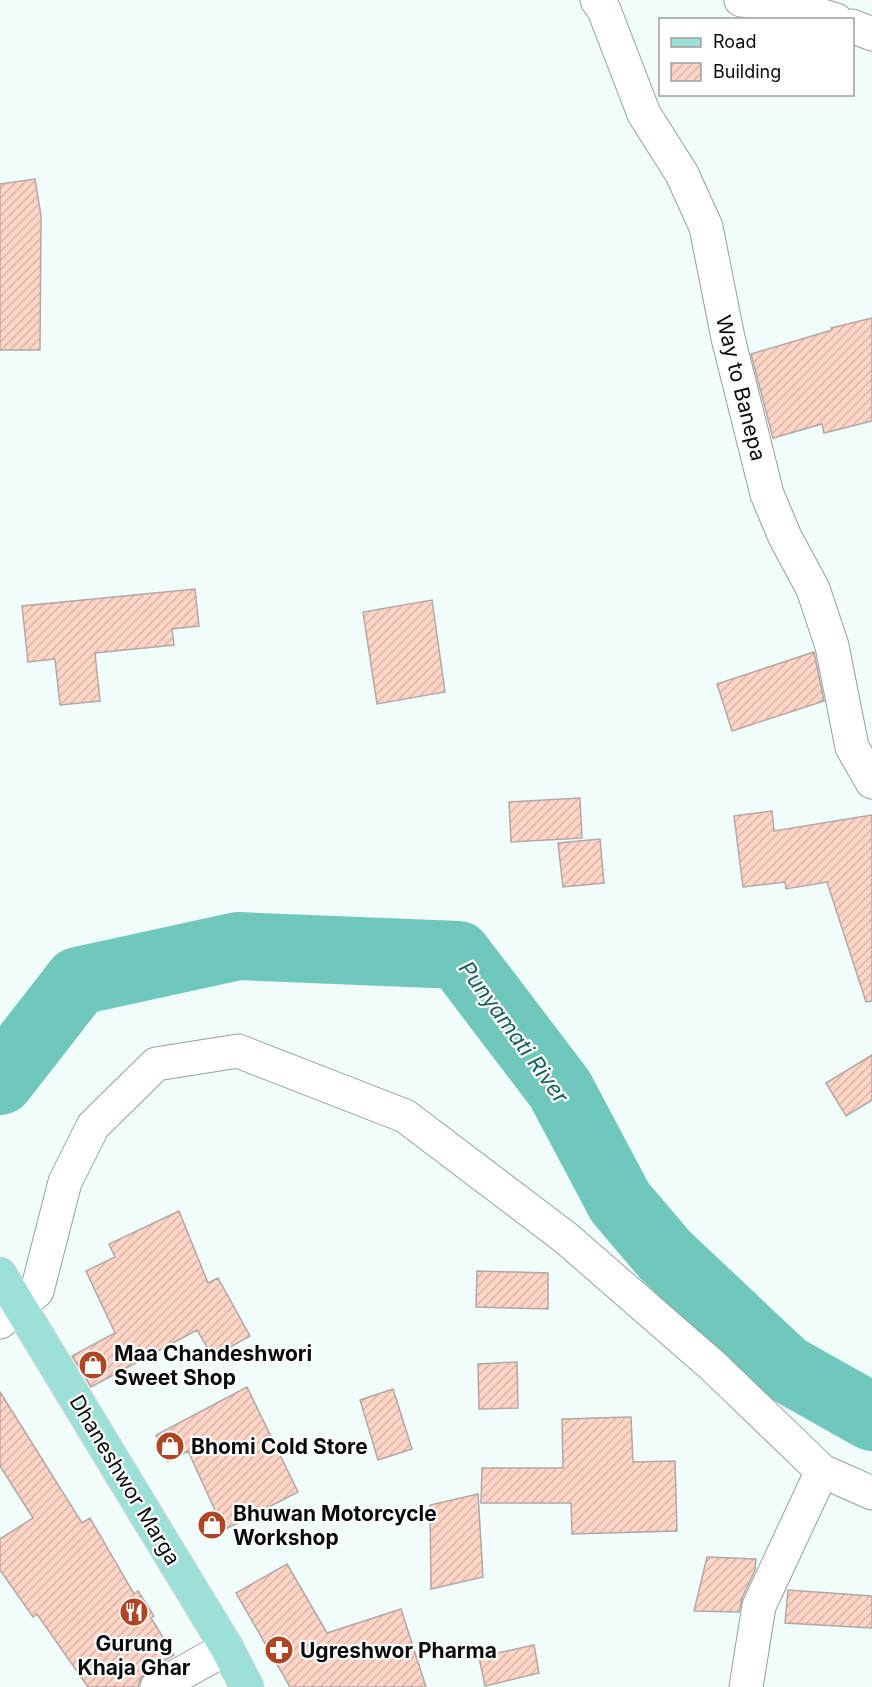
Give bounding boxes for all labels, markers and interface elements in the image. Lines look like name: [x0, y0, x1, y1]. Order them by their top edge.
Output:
legend: [659, 18, 854, 96]
text: Road: [713, 31, 756, 52]
text: Building: [713, 61, 781, 82]
street label: Way to Banepa: [711, 313, 771, 463]
water label: Punyamati River: [454, 956, 575, 1109]
place label: Maa Chandeshwori Sweet Shop: [114, 1341, 312, 1390]
shop icon: Maa Chandeshwori Sweet Shop: [77, 1349, 109, 1381]
street label: Dhaneshwor Marga: [64, 1391, 186, 1569]
shop icon: Bhomi Cold Store: [154, 1430, 186, 1462]
place label: Bhomi Cold Store: [191, 1434, 368, 1459]
place label: Bhuwan Motorcycle Workshop: [233, 1501, 437, 1550]
shop icon: Bhuwan Motorcycle Workshop: [196, 1509, 228, 1541]
restaurant icon: Gurung Khaja Ghar: [118, 1596, 150, 1628]
place label: Gurung Khaja Ghar: [78, 1631, 191, 1680]
pharmacy icon: Ugreshwor Pharma: [263, 1634, 295, 1666]
place label: Ugreshwor Pharma: [300, 1638, 497, 1663]

